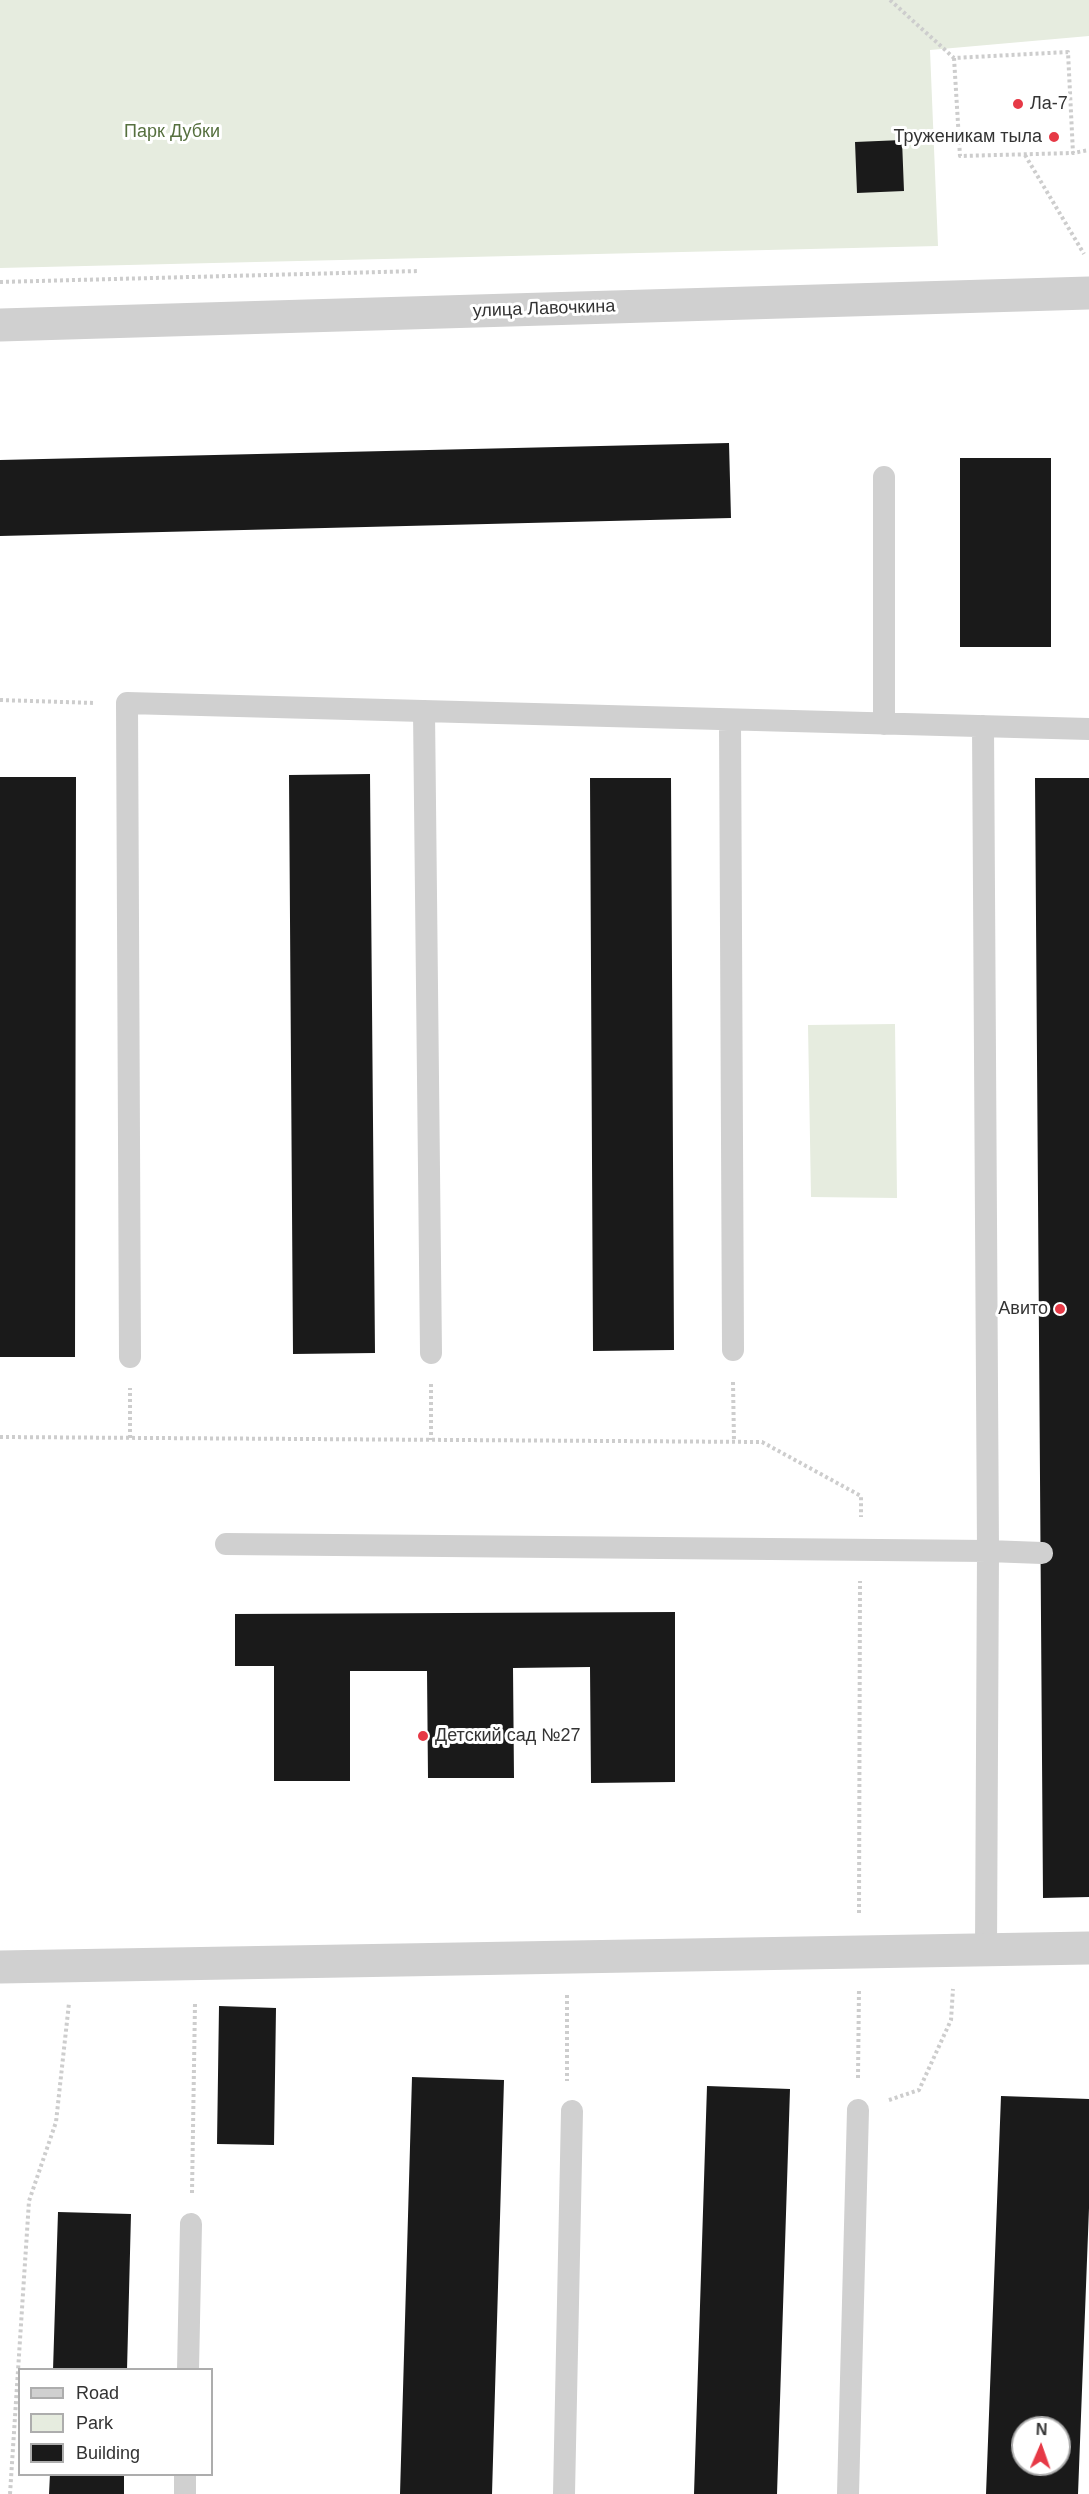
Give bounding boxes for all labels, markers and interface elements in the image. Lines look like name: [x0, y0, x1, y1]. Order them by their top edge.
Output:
place label: Ла-7: [1030, 93, 1068, 115]
marker: Ла-7: [1011, 97, 1025, 111]
park label: Парк Дубки: [124, 121, 220, 143]
place label: Труженикам тыла: [894, 126, 1042, 148]
marker: Труженикам тыла: [1047, 130, 1061, 144]
street label: улица Лавочкина: [472, 296, 616, 322]
place label: Авито: [998, 1298, 1048, 1320]
marker: Авито: [1053, 1302, 1067, 1316]
place label: Детский сад №27: [435, 1725, 580, 1747]
marker: Детский сад №27: [416, 1729, 430, 1743]
legend: [18, 2368, 213, 2476]
text: Road: [76, 2383, 119, 2403]
text: Park: [76, 2413, 113, 2433]
north arrow: [1011, 2416, 1071, 2476]
text: N: [1036, 2421, 1048, 2438]
text: Building: [76, 2443, 140, 2463]

